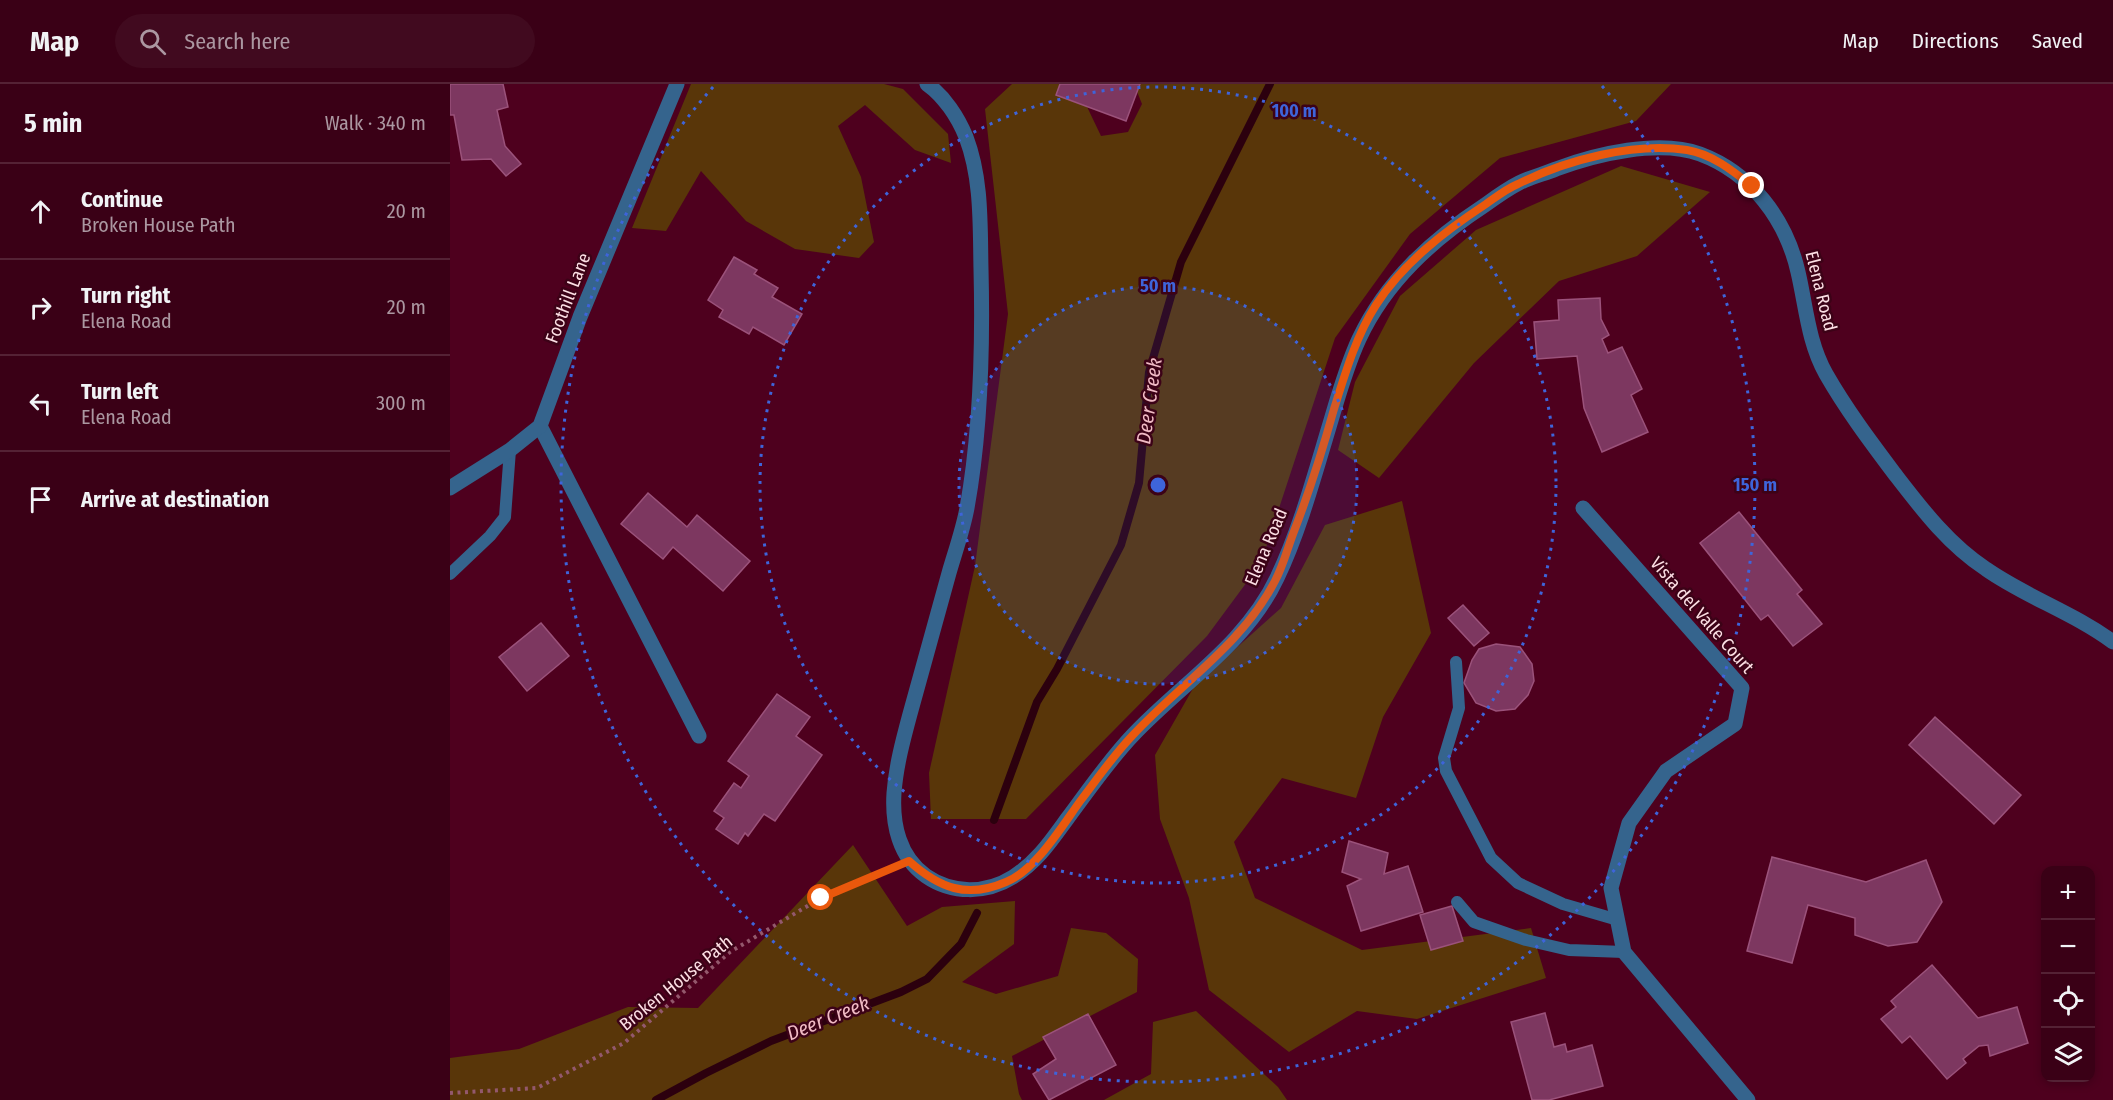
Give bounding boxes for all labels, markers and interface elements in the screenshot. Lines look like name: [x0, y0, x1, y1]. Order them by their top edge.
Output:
search box: [115, 14, 535, 68]
text: Map: [30, 25, 79, 58]
icon: search: [136, 25, 169, 58]
text: Search here: [184, 28, 290, 55]
text: Map: [1842, 28, 1879, 54]
text: Directions: [1912, 28, 1999, 54]
text: Saved: [2032, 28, 2083, 54]
text: 100 m: [1272, 100, 1316, 122]
text: 5 min: [24, 108, 82, 139]
text: Walk · 340 m: [325, 111, 426, 135]
route end: [1738, 172, 1764, 198]
text: Continue: [81, 186, 163, 213]
icon: ahead: [24, 195, 57, 228]
text: 20 m: [387, 199, 426, 223]
text: Broken House Path: [81, 213, 236, 237]
street label: Elena Road: [1800, 249, 1842, 333]
street label: Foothill Lane: [541, 250, 595, 346]
text: 50 m: [1140, 275, 1176, 297]
text: Turn right: [81, 282, 170, 309]
icon: right: [24, 291, 57, 324]
text: 20 m: [387, 295, 426, 319]
text: Elena Road: [81, 309, 172, 333]
water label: Deer Creek: [1131, 356, 1167, 446]
text: Turn left: [81, 378, 159, 405]
icon: left: [24, 387, 57, 420]
text: 300 m: [376, 391, 426, 415]
text: Elena Road: [81, 405, 172, 429]
text: 150 m: [1733, 474, 1777, 496]
centre of rings: [1148, 475, 1168, 495]
icon: arrive: [24, 483, 57, 516]
text: Arrive at destination: [81, 486, 269, 513]
street label: Elena Road: [1240, 505, 1292, 589]
street label: Vista del Valle Court: [1645, 552, 1759, 678]
map controls: [2041, 866, 2095, 1082]
button: +: [2041, 866, 2095, 920]
route start: [807, 884, 833, 910]
button: −: [2041, 920, 2095, 974]
street label: Broken House Path: [615, 931, 737, 1035]
button: locate: [2041, 974, 2095, 1028]
water label: Deer Creek: [783, 991, 873, 1045]
button: layers: [2041, 1028, 2095, 1082]

